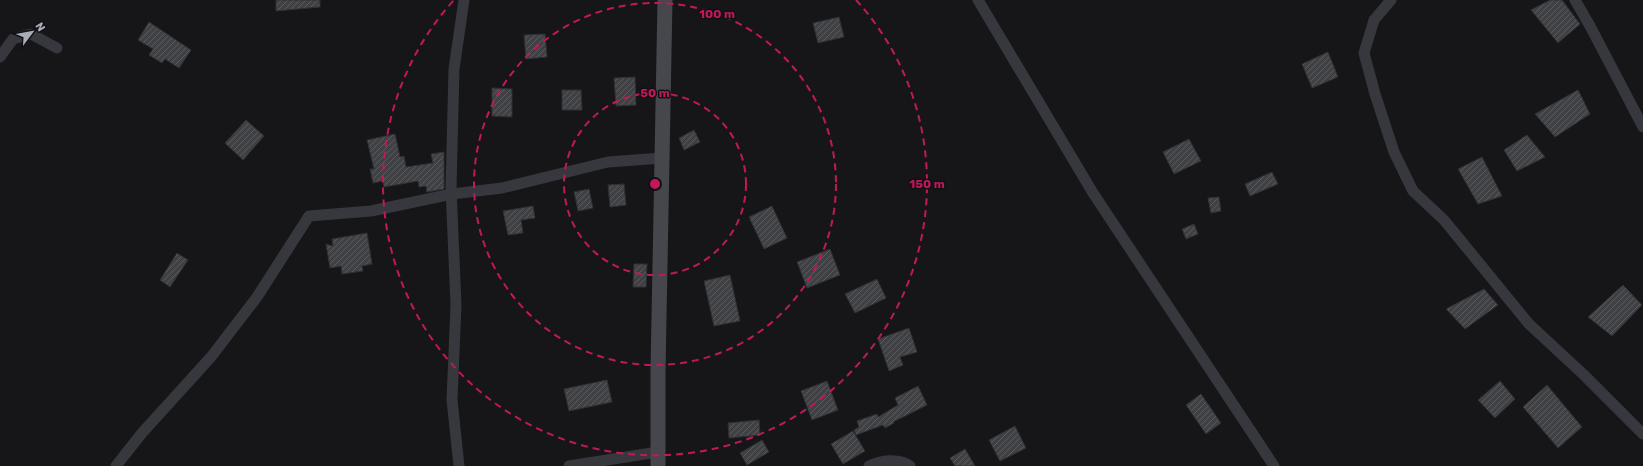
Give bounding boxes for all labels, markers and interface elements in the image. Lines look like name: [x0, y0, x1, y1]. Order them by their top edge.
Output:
text: 100 m: [699, 7, 735, 21]
north arrow: [12, 12, 52, 52]
text: N: [32, 20, 48, 34]
text: 50 m: [640, 86, 670, 100]
centre of rings: [648, 177, 662, 191]
text: 150 m: [909, 177, 945, 191]

